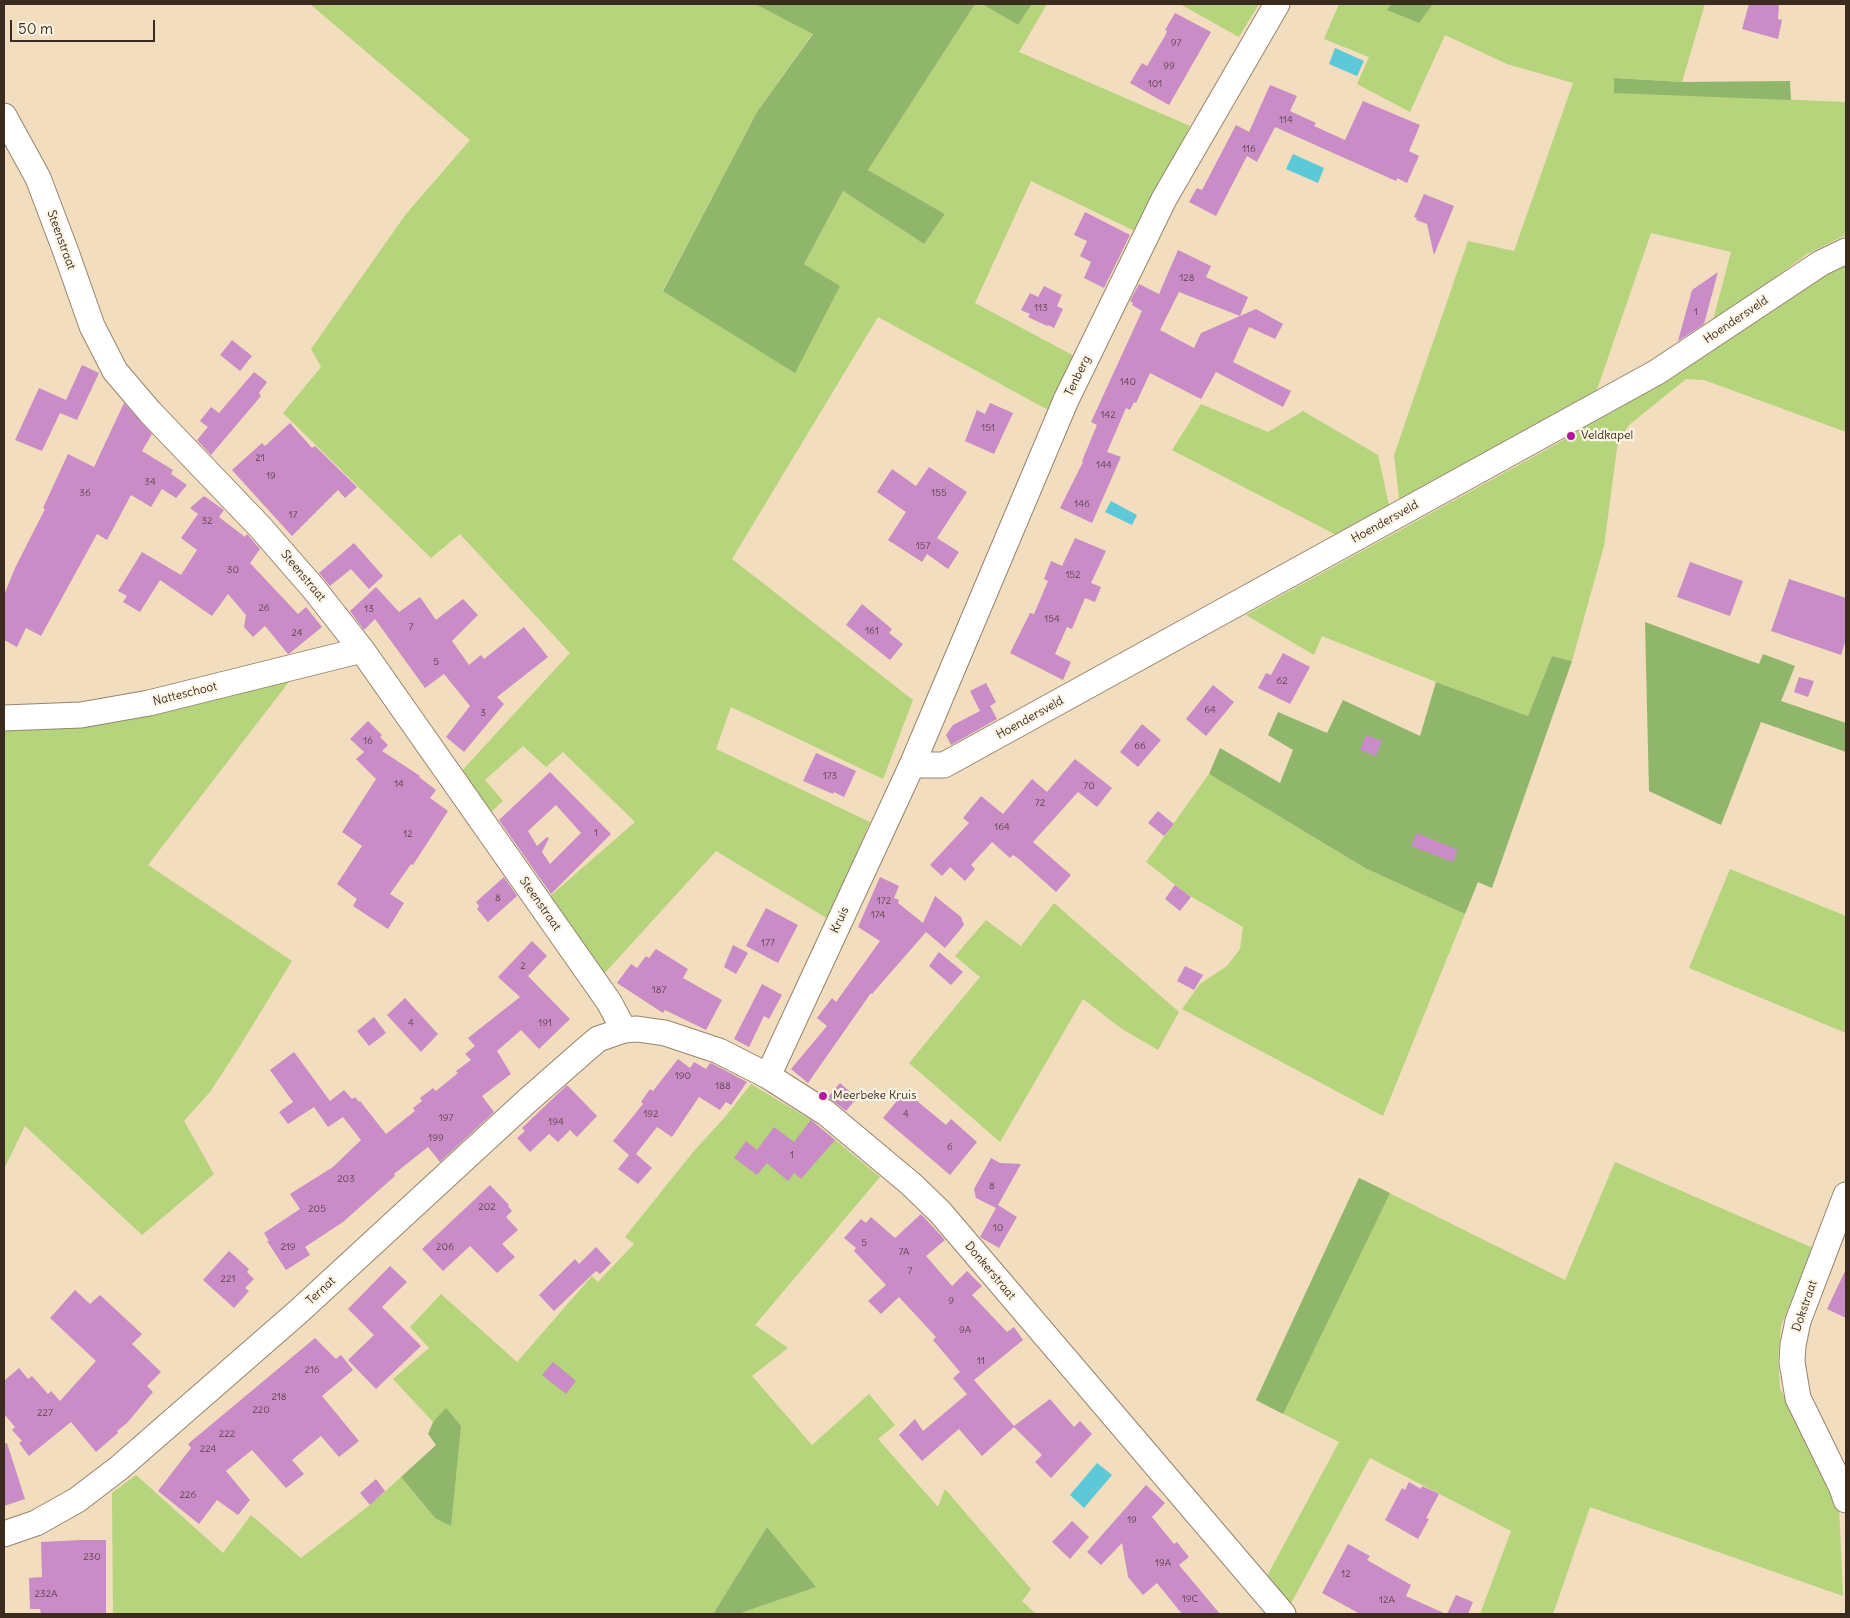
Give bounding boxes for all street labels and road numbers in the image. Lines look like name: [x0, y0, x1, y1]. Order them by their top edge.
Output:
street label: Steenstraat: [44, 208, 78, 272]
street label: Hoendersveld: [1701, 293, 1771, 347]
street label: Tenberg: [1062, 353, 1094, 399]
street label: Hoendersveld: [1349, 498, 1421, 546]
street label: Steenstraat: [277, 548, 329, 604]
street label: Natteschoot: [152, 679, 218, 709]
street label: Hoendersveld: [994, 694, 1066, 742]
street label: Steenstraat: [516, 874, 564, 934]
street label: Kruis: [828, 905, 852, 935]
street label: Donkerstraat: [961, 1239, 1019, 1303]
street label: Ternat: [303, 1274, 339, 1308]
street label: Dokstraat: [1790, 1278, 1820, 1334]

